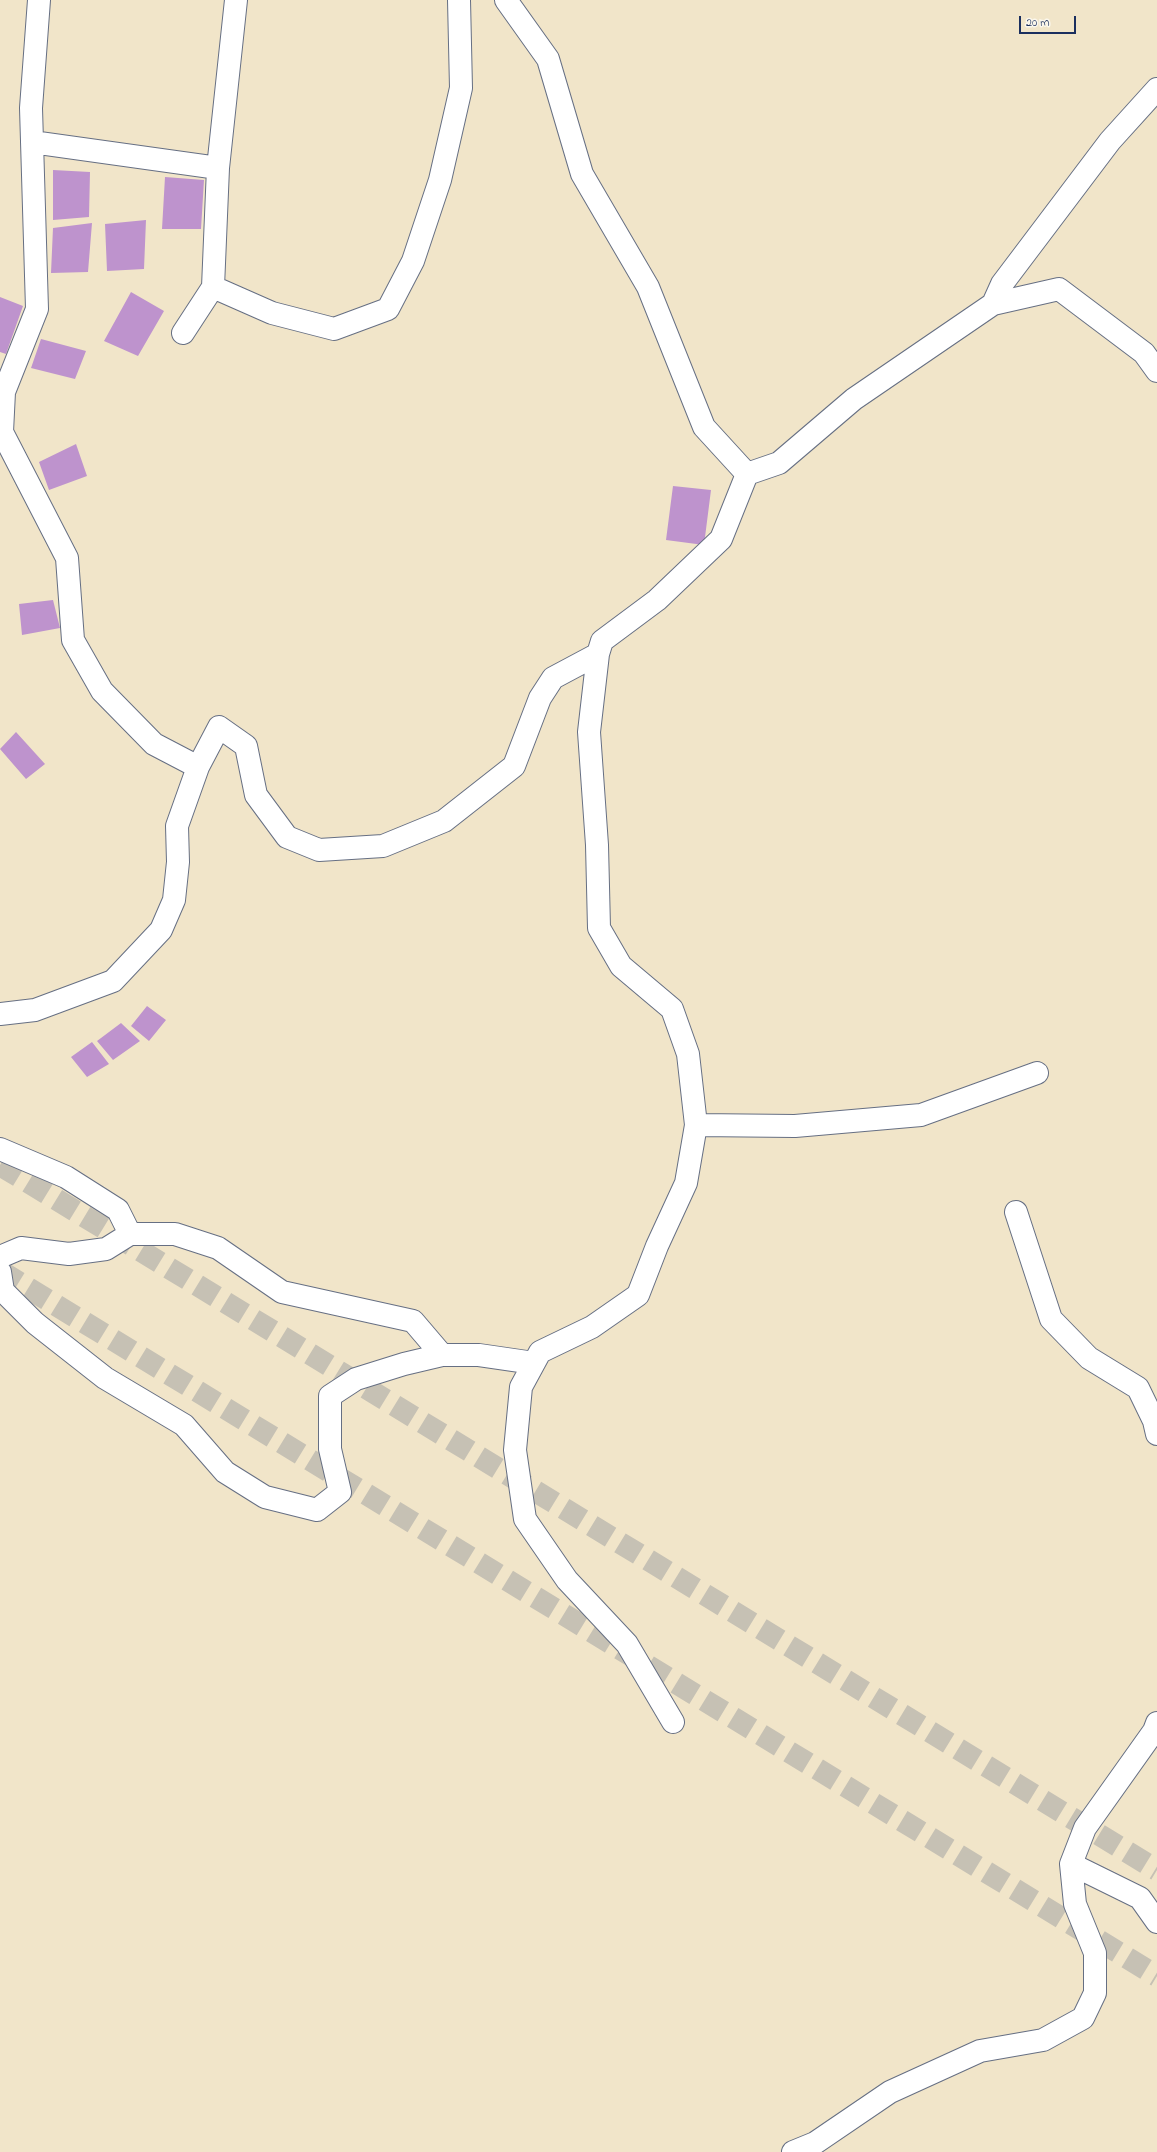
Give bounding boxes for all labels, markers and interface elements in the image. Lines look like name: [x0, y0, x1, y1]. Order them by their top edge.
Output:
scale bar: [1021, 8, 1078, 34]
text: 20 m: [1026, 14, 1049, 32]

